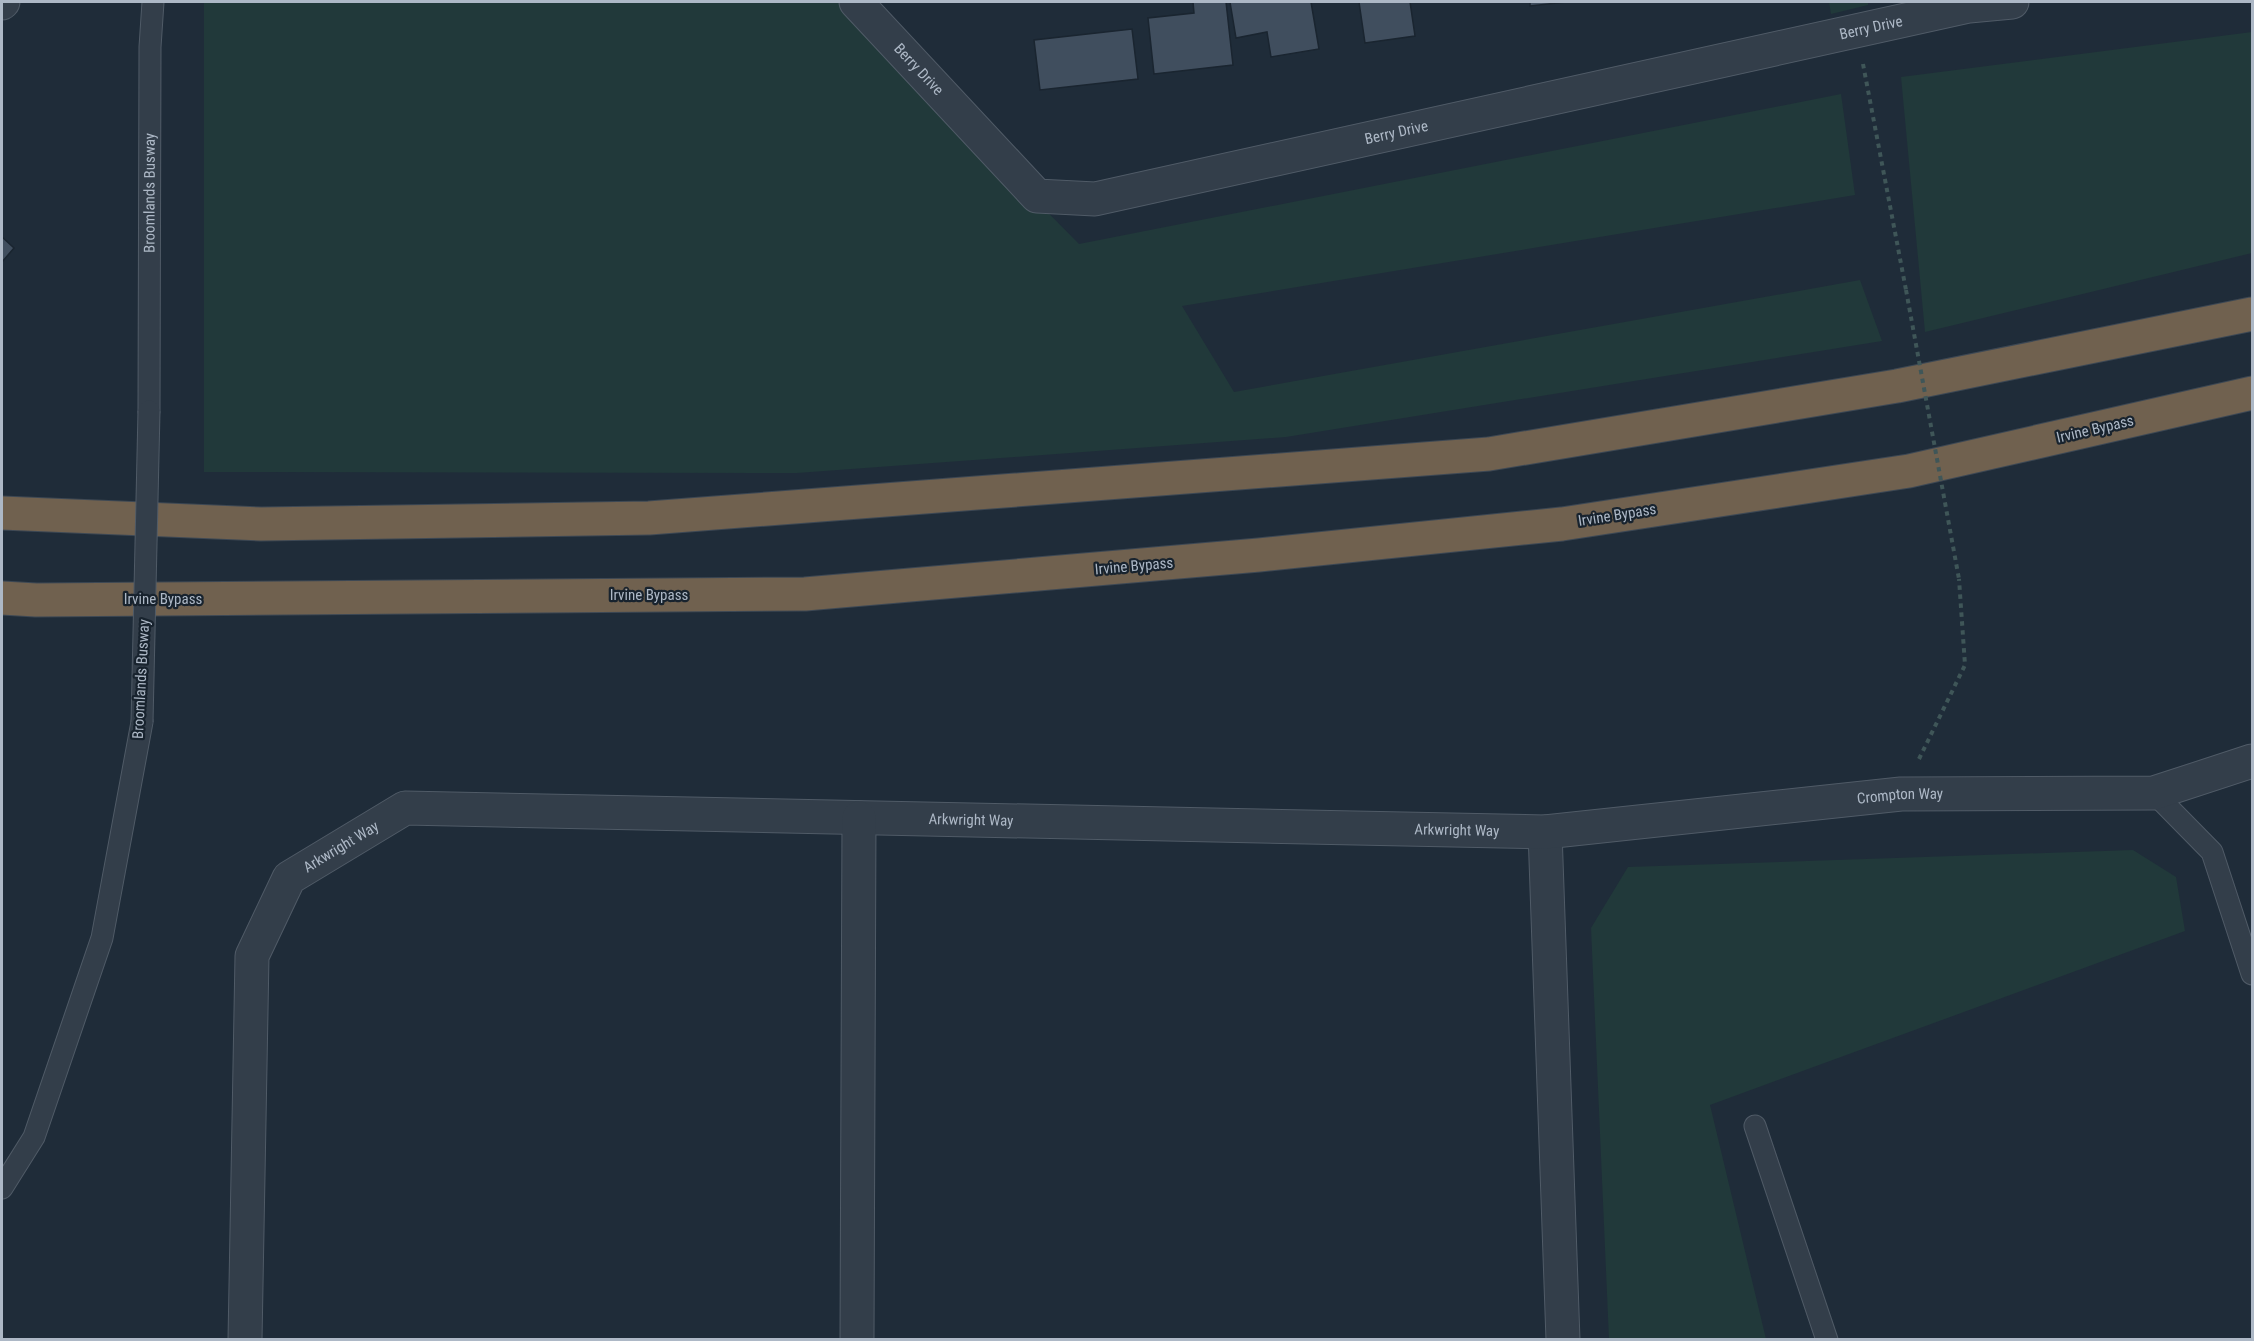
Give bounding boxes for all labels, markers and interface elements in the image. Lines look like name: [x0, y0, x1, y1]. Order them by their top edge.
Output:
street label: Berry Drive: [1838, 12, 1904, 43]
street label: Berry Drive: [890, 40, 947, 99]
street label: Berry Drive: [1363, 117, 1430, 148]
street label: Broomlands Busway: [140, 133, 159, 253]
street label: Irvine Bypass: [2055, 411, 2136, 447]
street label: Irvine Bypass: [1577, 500, 1657, 530]
street label: Irvine Bypass: [1094, 554, 1174, 578]
street label: Irvine Bypass: [610, 586, 689, 604]
street label: Irvine Bypass: [124, 590, 203, 608]
street label: Broomlands Busway: [129, 619, 153, 739]
street label: Crompton Way: [1856, 785, 1943, 808]
street label: Arkwright Way: [928, 810, 1014, 830]
street label: Arkwright Way: [300, 817, 382, 876]
street label: Arkwright Way: [1414, 820, 1499, 840]

